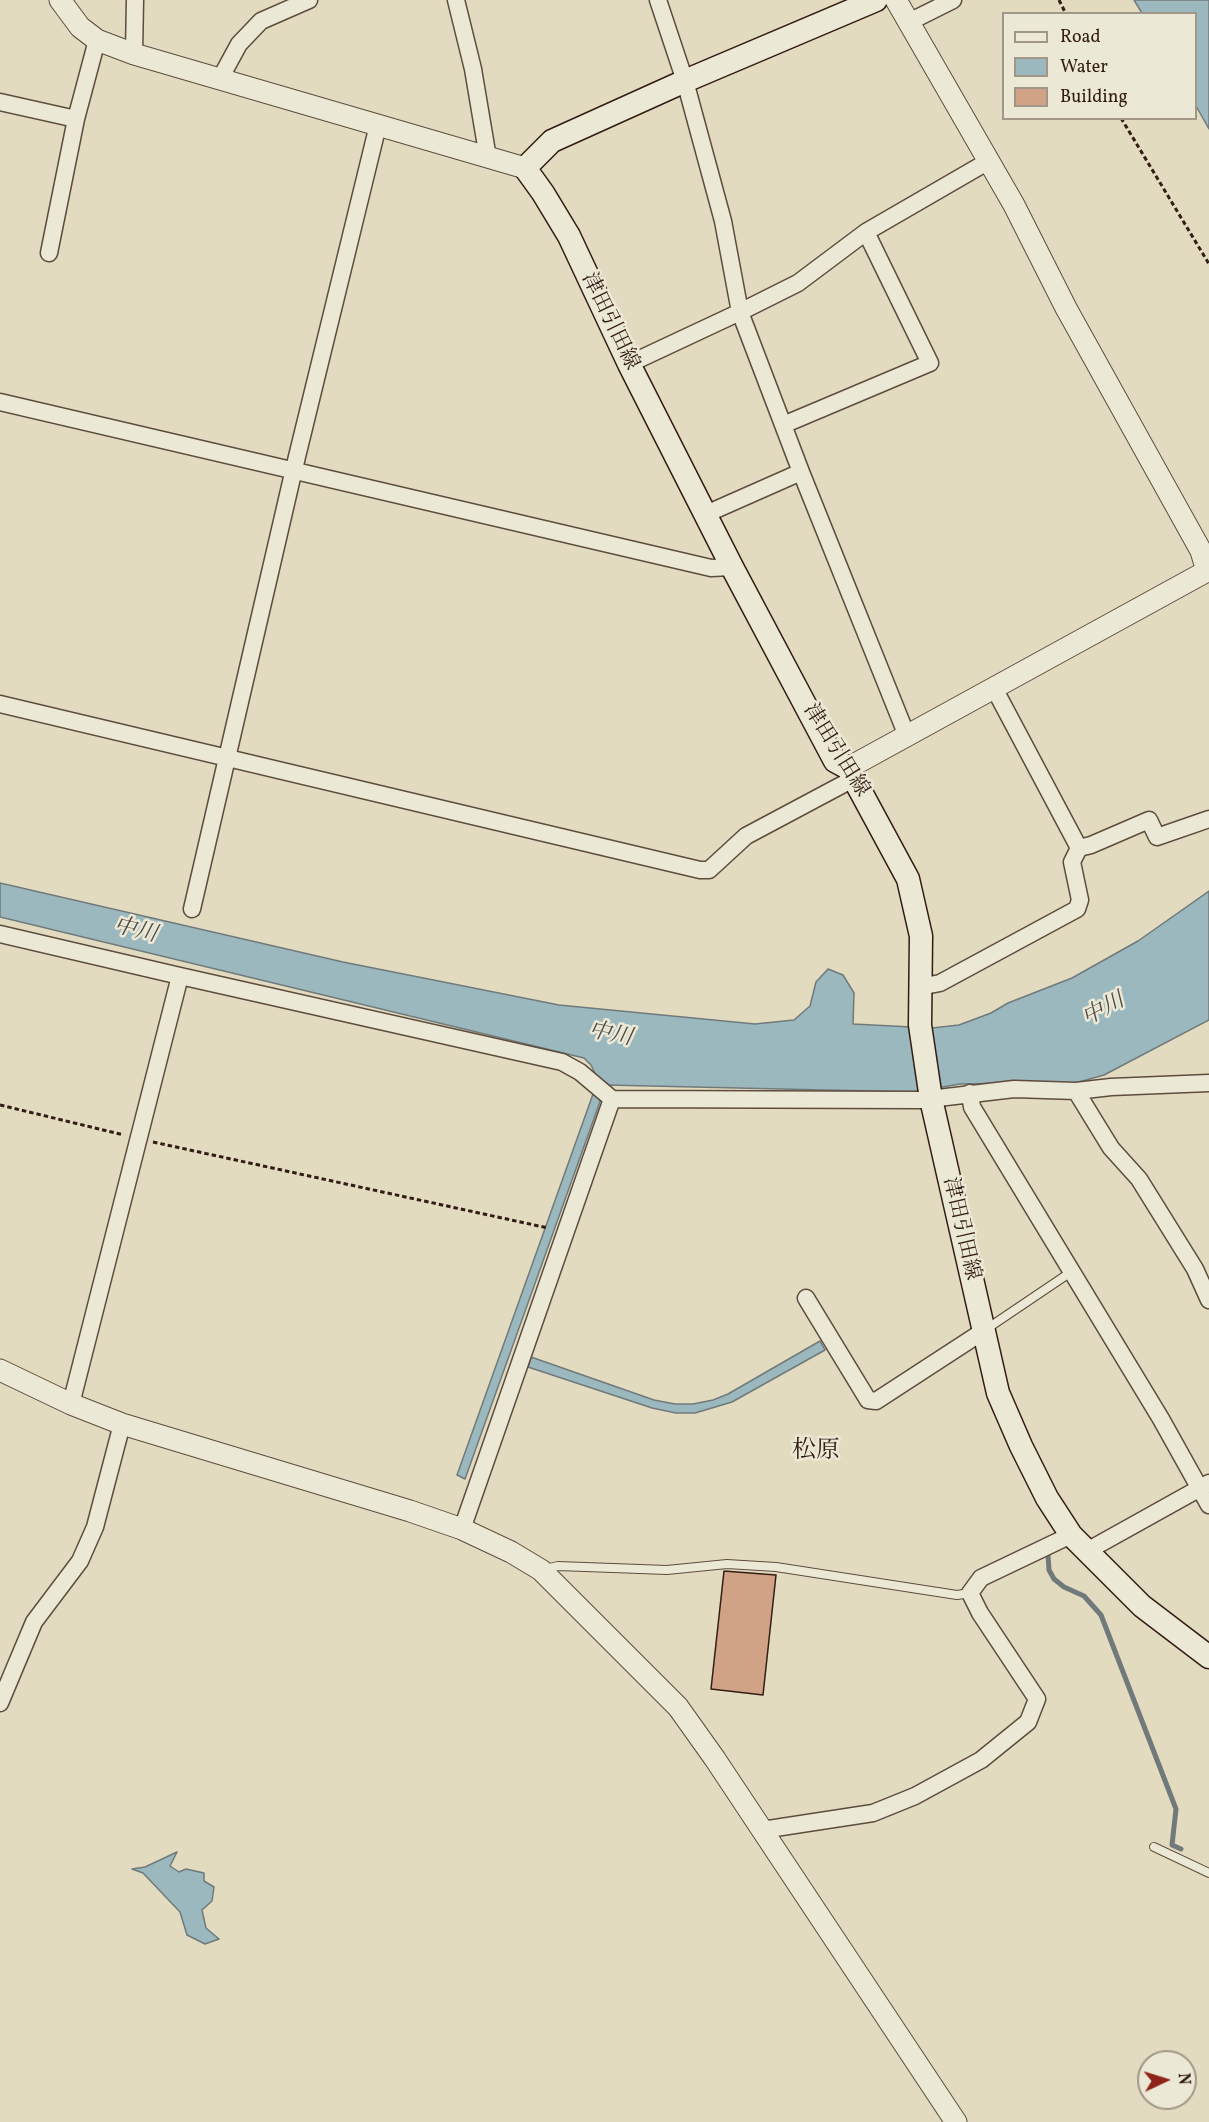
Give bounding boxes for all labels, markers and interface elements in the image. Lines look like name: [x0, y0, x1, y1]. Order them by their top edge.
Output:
legend: [1002, 12, 1197, 120]
text: Road: [1060, 25, 1101, 50]
text: Water: [1060, 55, 1108, 80]
text: Building: [1060, 85, 1128, 110]
street label: 津田引田線: [575, 269, 643, 375]
street label: 津田引田線: [796, 700, 874, 802]
water label: 中川: [111, 914, 159, 950]
water label: 中川: [1078, 989, 1130, 1033]
water label: 中川: [586, 1019, 634, 1053]
street label: 津田引田線: [936, 1175, 984, 1283]
district label: 松原: [792, 1439, 840, 1467]
north arrow: [1137, 2050, 1197, 2110]
text: N: [1172, 2072, 1194, 2085]

